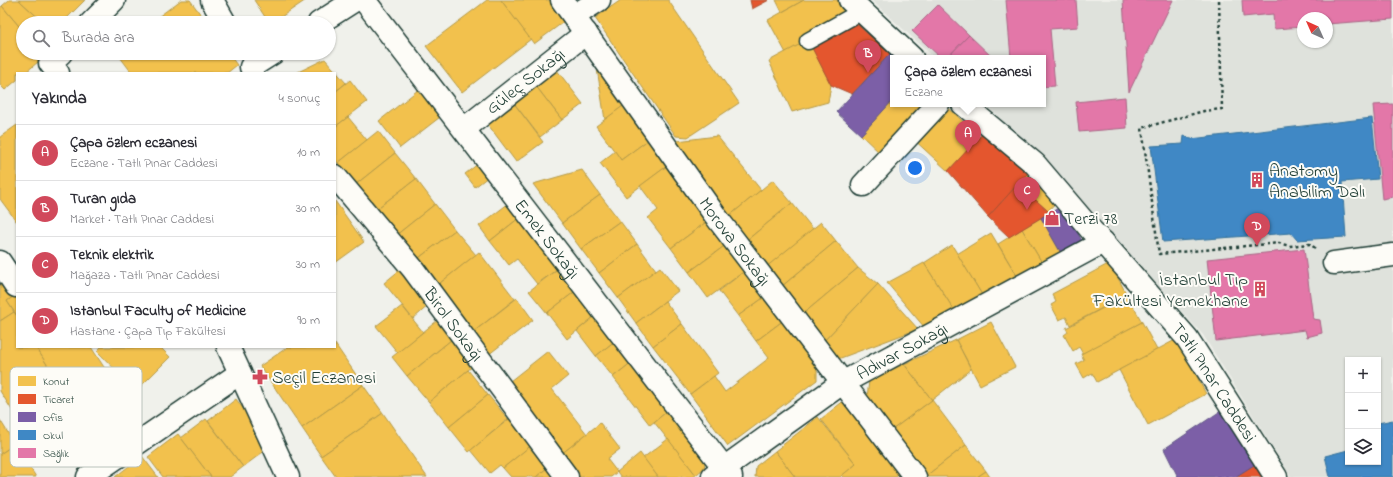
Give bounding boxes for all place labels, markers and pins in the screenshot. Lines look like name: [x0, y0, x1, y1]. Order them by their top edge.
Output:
pin: B: [855, 40, 881, 73]
pin: A: [955, 120, 981, 153]
place label: Anatomy Anabilim Dalı: [1269, 159, 1365, 206]
building icon: Anatomy Anabilim Dalı: [1248, 171, 1266, 189]
pin: C: [1014, 177, 1040, 210]
place label: Terzi 78: [1064, 207, 1118, 233]
shop icon: Terzi 78: [1043, 209, 1061, 227]
pin: D: [1244, 213, 1270, 246]
place label: İstanbul Tıp Fakültesi Yemekhane: [1092, 268, 1249, 315]
building icon: İstanbul Tıp Fakültesi Yemekhane: [1251, 280, 1269, 298]
place label: Seçil Eczanesi: [272, 366, 376, 392]
pharmacy icon: Seçil Eczanesi: [251, 368, 269, 386]

